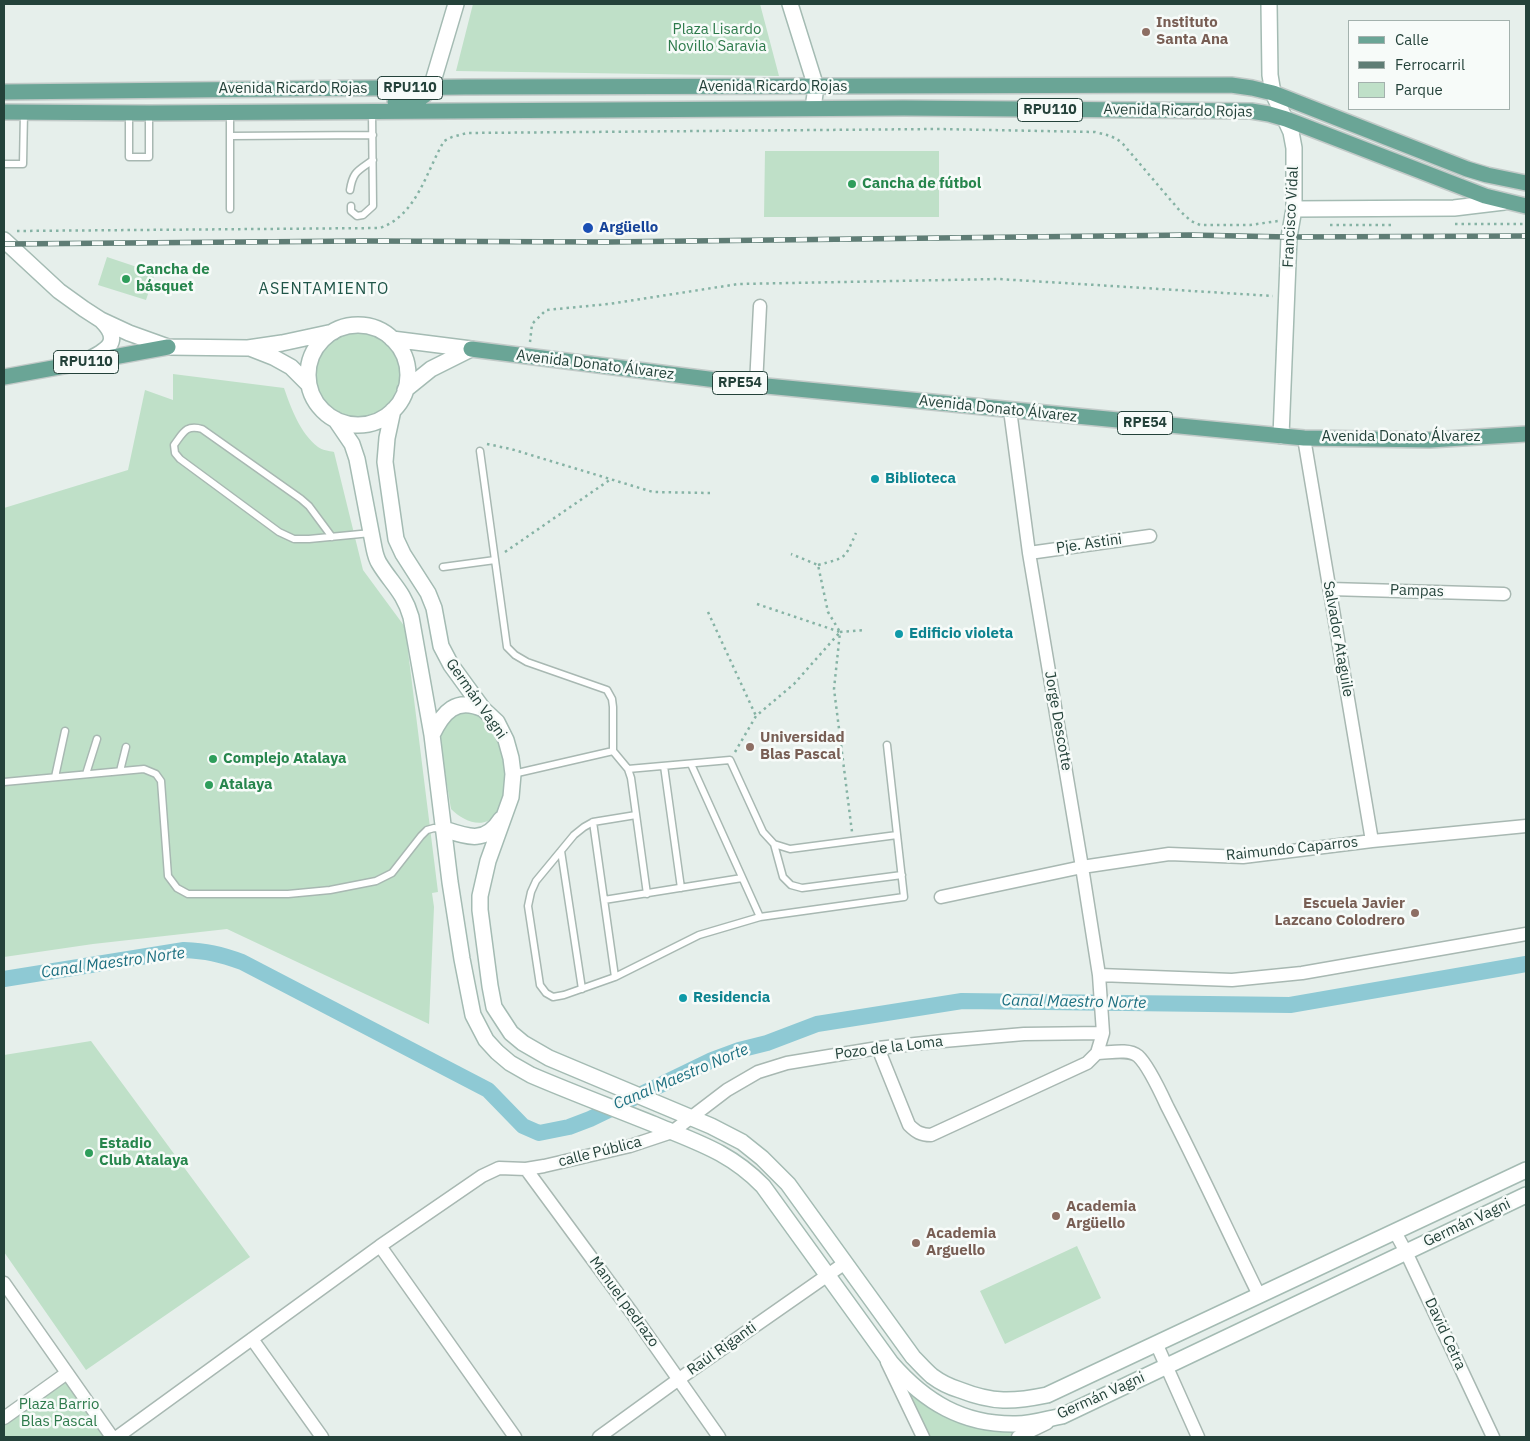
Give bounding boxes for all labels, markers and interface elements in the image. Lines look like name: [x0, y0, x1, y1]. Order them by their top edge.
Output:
place label: Instituto Santa Ana: [1156, 14, 1228, 49]
legend: [1348, 20, 1510, 110]
park label: Plaza Lisardo Novillo Saravia: [667, 21, 767, 56]
marker: Instituto Santa Ana: [1140, 26, 1152, 38]
text: Calle: [1395, 30, 1429, 49]
text: Ferrocarril: [1395, 55, 1465, 74]
road number: RPU110: [378, 76, 442, 100]
street label: Avenida Ricardo Rojas: [698, 78, 848, 96]
street label: Avenida Ricardo Rojas: [218, 80, 368, 98]
text: Parque: [1395, 80, 1443, 99]
road number: RPU110: [1018, 98, 1082, 122]
street label: Avenida Ricardo Rojas: [1103, 101, 1253, 121]
street label: Francisco Vidal: [1279, 166, 1303, 268]
place label: Cancha de fútbol: [862, 175, 981, 193]
marker: Cancha de fútbol: [846, 178, 858, 190]
place label: Argüello: [599, 219, 658, 237]
marker: Argüello: [581, 221, 595, 235]
place label: Cancha de básquet: [136, 261, 210, 296]
marker: Cancha de básquet: [120, 273, 132, 285]
district label: ASENTAMIENTO: [257, 279, 391, 299]
street label: Avenida Donato Álvarez: [515, 346, 675, 384]
road number: RPU110: [54, 351, 118, 374]
road number: RPE54: [712, 372, 768, 394]
street label: Avenida Donato Álvarez: [918, 392, 1078, 426]
road number: RPE54: [1118, 412, 1172, 434]
street label: Avenida Donato Álvarez: [1322, 428, 1480, 446]
place label: Biblioteca: [885, 470, 956, 488]
marker: Biblioteca: [869, 473, 881, 485]
street label: Pje. Astini: [1055, 530, 1123, 558]
street label: Salvador Ataguile: [1319, 580, 1357, 698]
street label: Pampas: [1390, 581, 1444, 601]
place label: Edificio violeta: [909, 625, 1013, 643]
marker: Edificio violeta: [893, 628, 905, 640]
street label: Germán Vagni: [442, 655, 510, 743]
street label: Jorge Descotte: [1040, 670, 1076, 772]
place label: Universidad Blas Pascal: [760, 729, 845, 764]
marker: Universidad Blas Pascal: [744, 741, 756, 753]
place label: Complejo Atalaya: [223, 750, 347, 768]
marker: Complejo Atalaya: [207, 753, 219, 765]
place label: Atalaya: [219, 776, 273, 794]
marker: Atalaya: [203, 779, 215, 791]
street label: Raimundo Caparros: [1225, 833, 1359, 865]
place label: Escuela Javier Lazcano Colodrero: [1274, 895, 1405, 930]
marker: Escuela Javier Lazcano Colodrero: [1409, 907, 1421, 919]
water label: Canal Maestro Norte: [40, 943, 186, 983]
place label: Residencia: [693, 989, 770, 1007]
water label: Canal Maestro Norte: [1001, 991, 1147, 1013]
marker: Residencia: [677, 992, 689, 1004]
street label: Pozo de la Loma: [834, 1032, 944, 1064]
water label: Canal Maestro Norte: [611, 1040, 751, 1114]
street label: calle Pública: [557, 1133, 643, 1171]
place label: Estadio Club Atalaya: [99, 1135, 188, 1170]
marker: Estadio Club Atalaya: [83, 1147, 95, 1159]
street label: Germán Vagni: [1421, 1195, 1513, 1251]
place label: Academia Argüello: [1066, 1198, 1136, 1233]
marker: Academia Argüello: [1050, 1210, 1062, 1222]
place label: Academia Arguello: [926, 1225, 996, 1260]
marker: Academia Arguello: [910, 1237, 922, 1249]
street label: Manuel pedrazo: [585, 1253, 663, 1351]
street label: David Cetra: [1420, 1295, 1470, 1373]
street label: Raúl Riganti: [684, 1319, 760, 1379]
street label: Germán Vagni: [1054, 1369, 1148, 1423]
park label: Plaza Barrio Blas Pascal: [19, 1396, 99, 1431]

